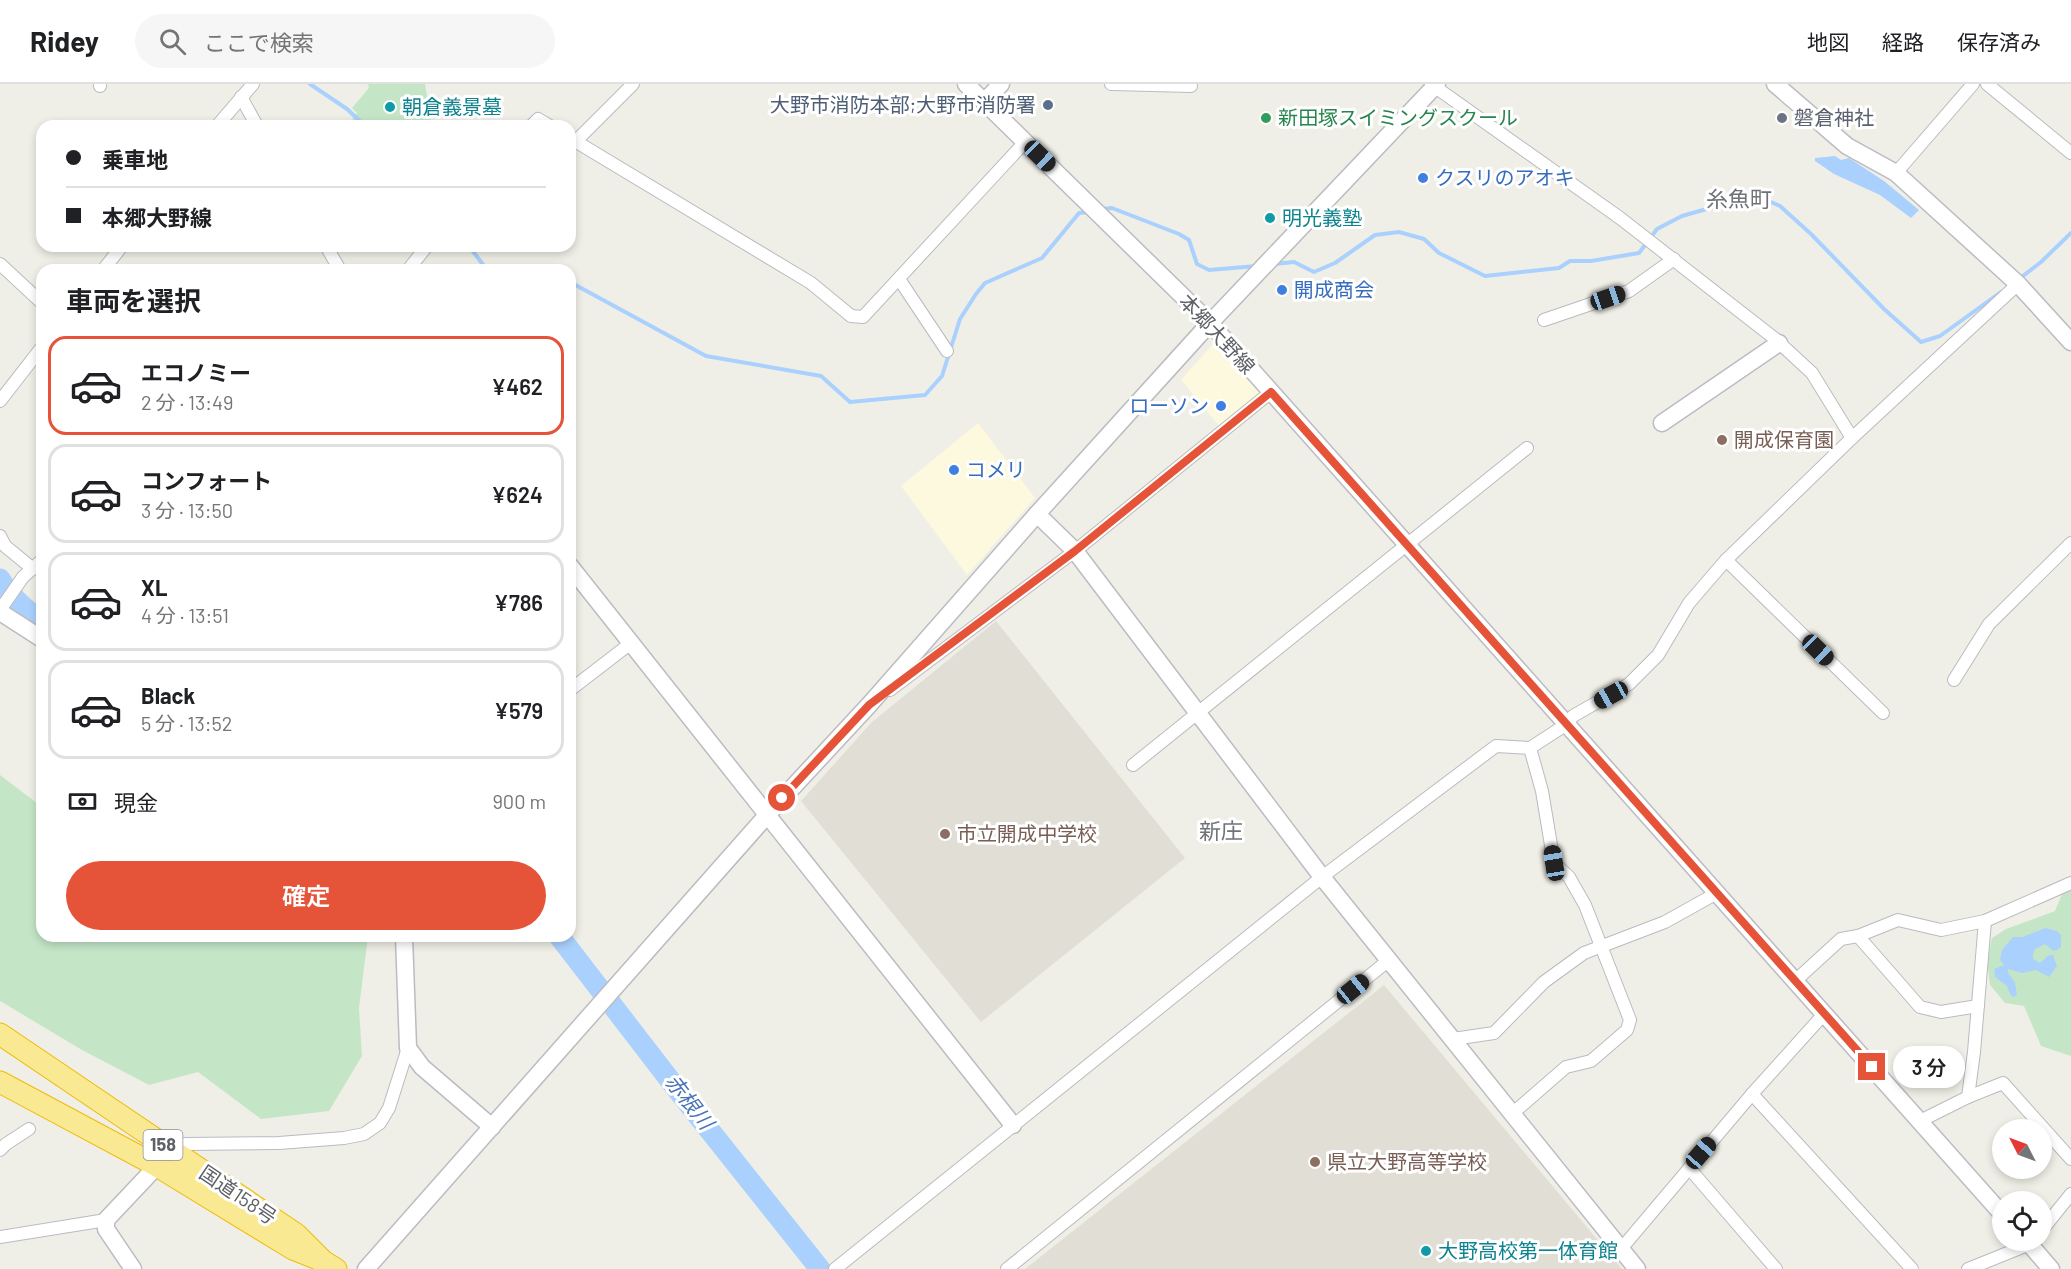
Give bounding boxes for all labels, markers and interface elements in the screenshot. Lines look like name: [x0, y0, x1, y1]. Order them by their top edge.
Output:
search box: [135, 14, 555, 68]
text: Ridey: [30, 24, 99, 58]
icon: search: [156, 25, 189, 58]
text: ここで検索: [204, 29, 314, 55]
text: 地図: [1807, 29, 1849, 54]
text: 経路: [1882, 29, 1924, 54]
text: 保存済み: [1957, 29, 2041, 54]
place label: 大野市消防本部;大野市消防署: [770, 92, 1036, 116]
place label: 朝倉義景墓: [402, 94, 502, 118]
marker: 大野市消防本部;大野市消防署: [1041, 98, 1055, 112]
marker: 朝倉義景墓: [383, 100, 397, 114]
place label: 新田塚スイミングスクール: [1278, 105, 1518, 129]
place label: 磐倉神社: [1794, 105, 1874, 129]
marker: 新田塚スイミングスクール: [1259, 111, 1273, 125]
marker: 磐倉神社: [1775, 111, 1789, 125]
car: [1021, 137, 1059, 175]
text: 乗車地: [102, 146, 168, 172]
place label: クスリのアオキ: [1435, 165, 1574, 189]
marker: クスリのアオキ: [1416, 171, 1430, 185]
district label: 糸魚町: [1706, 185, 1772, 211]
text: 本郷大野線: [102, 204, 212, 230]
place label: 明光義塾: [1282, 205, 1362, 229]
marker: 明光義塾: [1263, 211, 1277, 225]
place label: 開成商会: [1294, 277, 1374, 301]
marker: 開成商会: [1275, 283, 1289, 297]
text: 車両を選択: [66, 284, 201, 316]
car: [1588, 284, 1628, 312]
street label: 本郷大野線: [1175, 289, 1261, 378]
icon: car: [69, 359, 123, 413]
text: エコノミー: [141, 359, 251, 385]
text: ¥462: [491, 373, 543, 399]
text: 2 分 · 13:49: [141, 390, 233, 414]
place label: ローソン: [1129, 393, 1209, 417]
marker: ローソン: [1214, 399, 1228, 413]
place label: 開成保育園: [1734, 427, 1834, 451]
marker: 開成保育園: [1715, 433, 1729, 447]
place label: コメリ: [966, 457, 1026, 481]
marker: コメリ: [947, 463, 961, 477]
icon: car: [69, 467, 123, 521]
text: コンフォート: [141, 467, 272, 493]
text: ¥624: [491, 481, 543, 507]
text: 3 分 · 13:50: [141, 498, 233, 522]
text: XL: [141, 574, 167, 600]
icon: car: [69, 575, 123, 629]
text: ¥786: [494, 589, 543, 615]
text: 4 分 · 13:51: [141, 603, 229, 627]
car: [1799, 631, 1837, 669]
car: [1591, 678, 1631, 712]
text: Black: [141, 682, 195, 708]
icon: car: [69, 683, 123, 737]
text: ¥579: [494, 697, 543, 723]
text: 5 分 · 13:52: [141, 711, 233, 735]
route start: [768, 784, 795, 811]
icon: cash: [66, 785, 99, 818]
text: 現金: [114, 789, 158, 815]
text: 900 m: [492, 789, 546, 813]
district label: 新庄: [1199, 817, 1243, 843]
place label: 市立開成中学校: [957, 821, 1097, 845]
marker: 市立開成中学校: [938, 827, 952, 841]
car: [1542, 844, 1566, 882]
button: 確定: [66, 861, 546, 930]
car: [1333, 971, 1373, 1007]
callout: 3 分: [1893, 1046, 1965, 1088]
route end: [1858, 1053, 1885, 1080]
text: 3 分: [1912, 1055, 1946, 1079]
water label: 赤根川: [661, 1069, 721, 1135]
north arrow: [1992, 1119, 2052, 1179]
map controls: [1992, 1119, 2052, 1251]
road number: 158: [144, 1130, 182, 1160]
car: [1682, 1134, 1720, 1172]
place label: 県立大野高等学校: [1327, 1149, 1487, 1173]
marker: 県立大野高等学校: [1308, 1155, 1322, 1169]
street label: 国道158号: [195, 1160, 282, 1229]
button: locate: [1992, 1191, 2052, 1251]
place label: 大野高校第一体育館: [1438, 1238, 1618, 1262]
marker: 大野高校第一体育館: [1419, 1244, 1433, 1258]

